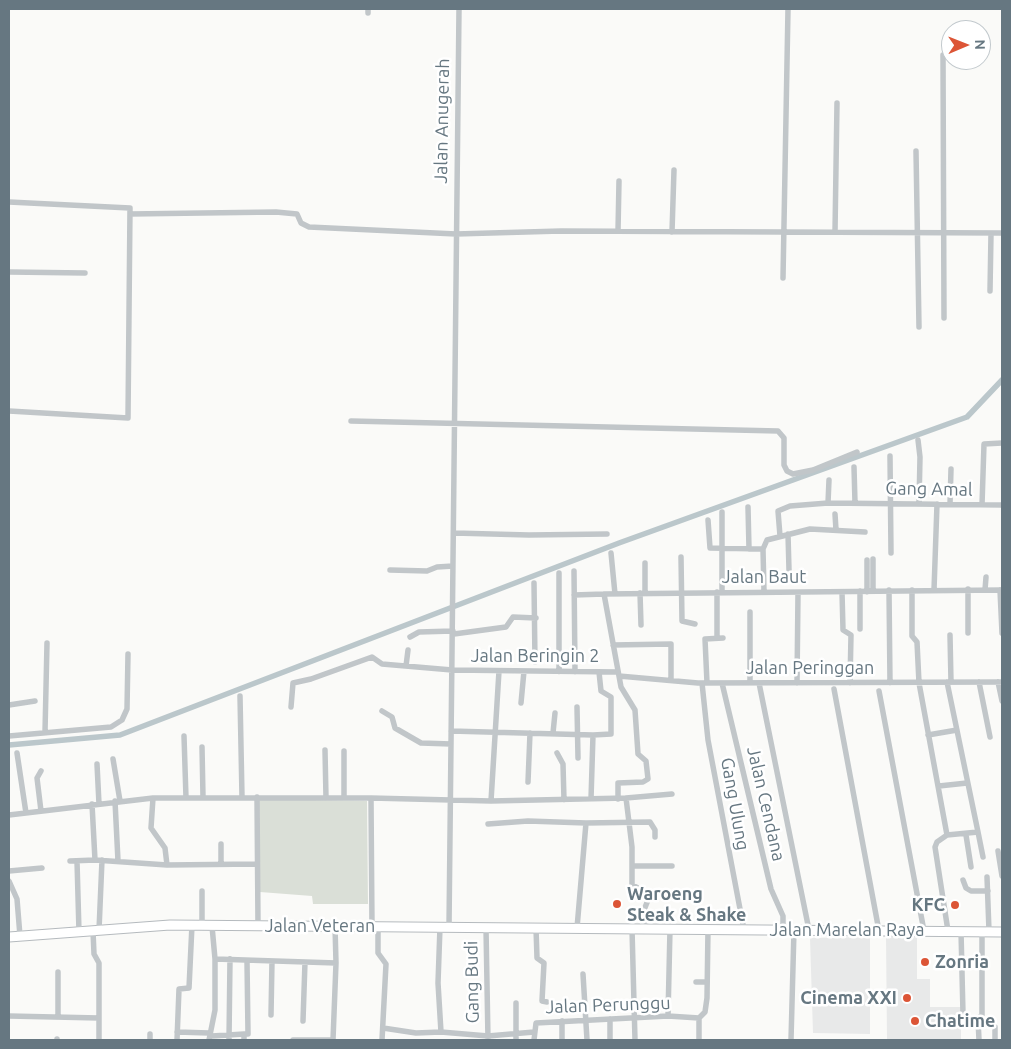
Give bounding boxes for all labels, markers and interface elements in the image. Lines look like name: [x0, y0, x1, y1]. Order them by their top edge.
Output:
north arrow: [941, 20, 991, 70]
text: N: [972, 39, 988, 50]
street label: Jalan Anugerah: [430, 58, 454, 184]
street label: Gang Amal: [885, 477, 973, 501]
street label: Jalan Baut: [722, 566, 806, 588]
street label: Jalan Beringin 2: [471, 645, 599, 667]
street label: Jalan Peringgan: [746, 657, 874, 679]
street label: Jalan Cendana: [742, 745, 790, 863]
street label: Gang Ulung: [716, 756, 754, 852]
place label: Waroeng Steak & Shake: [627, 883, 746, 926]
place label: KFC: [912, 894, 945, 916]
marker: Waroeng Steak & Shake: [611, 898, 623, 910]
marker: KFC: [949, 899, 961, 911]
street label: Jalan Veteran: [265, 915, 375, 937]
street label: Jalan Marelan Raya: [770, 919, 924, 941]
street label: Gang Budi: [460, 941, 484, 1023]
place label: Zonria: [935, 951, 989, 973]
marker: Zonria: [919, 956, 931, 968]
place label: Cinema XXI: [800, 987, 897, 1009]
street label: Jalan Perunggu: [545, 992, 671, 1018]
marker: Cinema XXI: [901, 992, 913, 1004]
place label: Chatime: [925, 1010, 995, 1032]
marker: Chatime: [909, 1015, 921, 1027]

